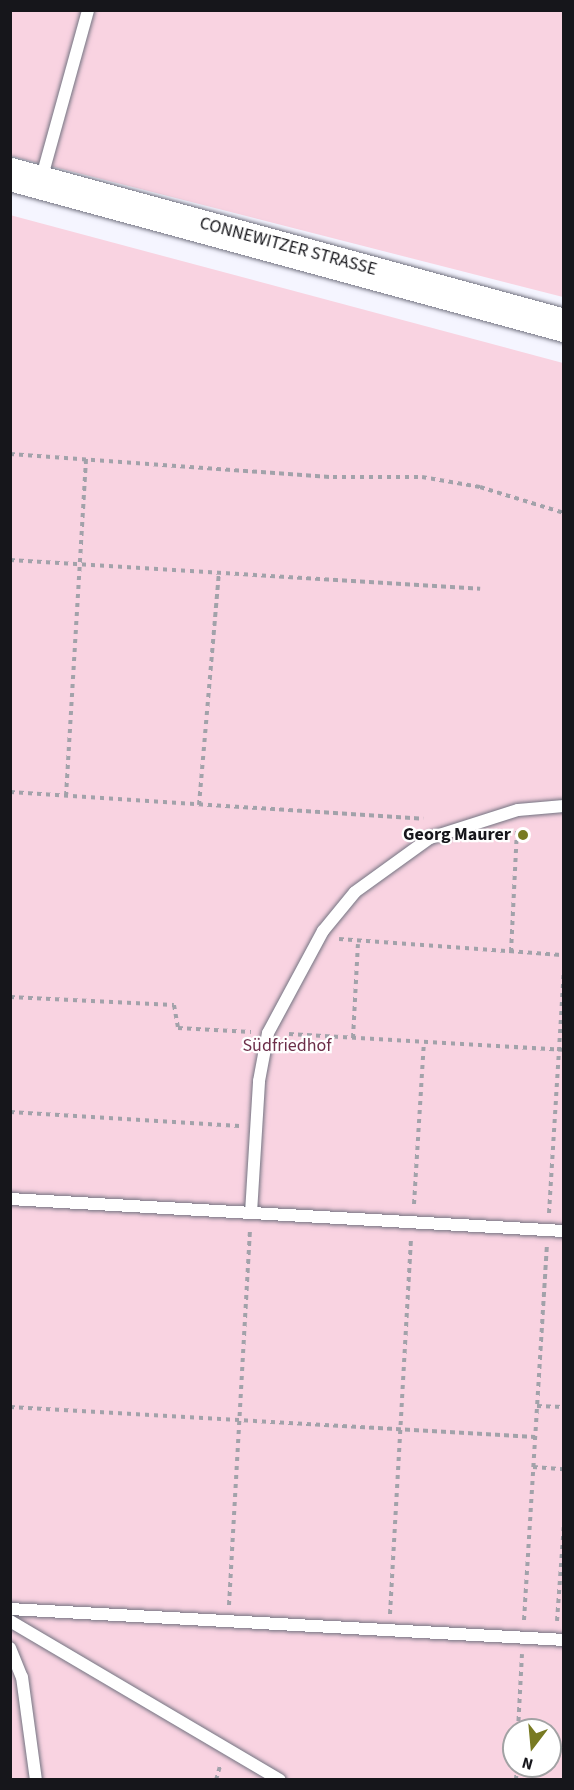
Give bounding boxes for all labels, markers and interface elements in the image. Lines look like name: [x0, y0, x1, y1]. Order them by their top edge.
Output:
street label: CONNEWITZER STRASSE: [197, 213, 379, 281]
place label: Georg Maurer: [403, 824, 511, 846]
marker: Georg Maurer: [516, 828, 530, 842]
park label: Südfriedhof: [242, 1035, 332, 1057]
north arrow: [502, 1718, 562, 1778]
text: N: [519, 1751, 536, 1775]

